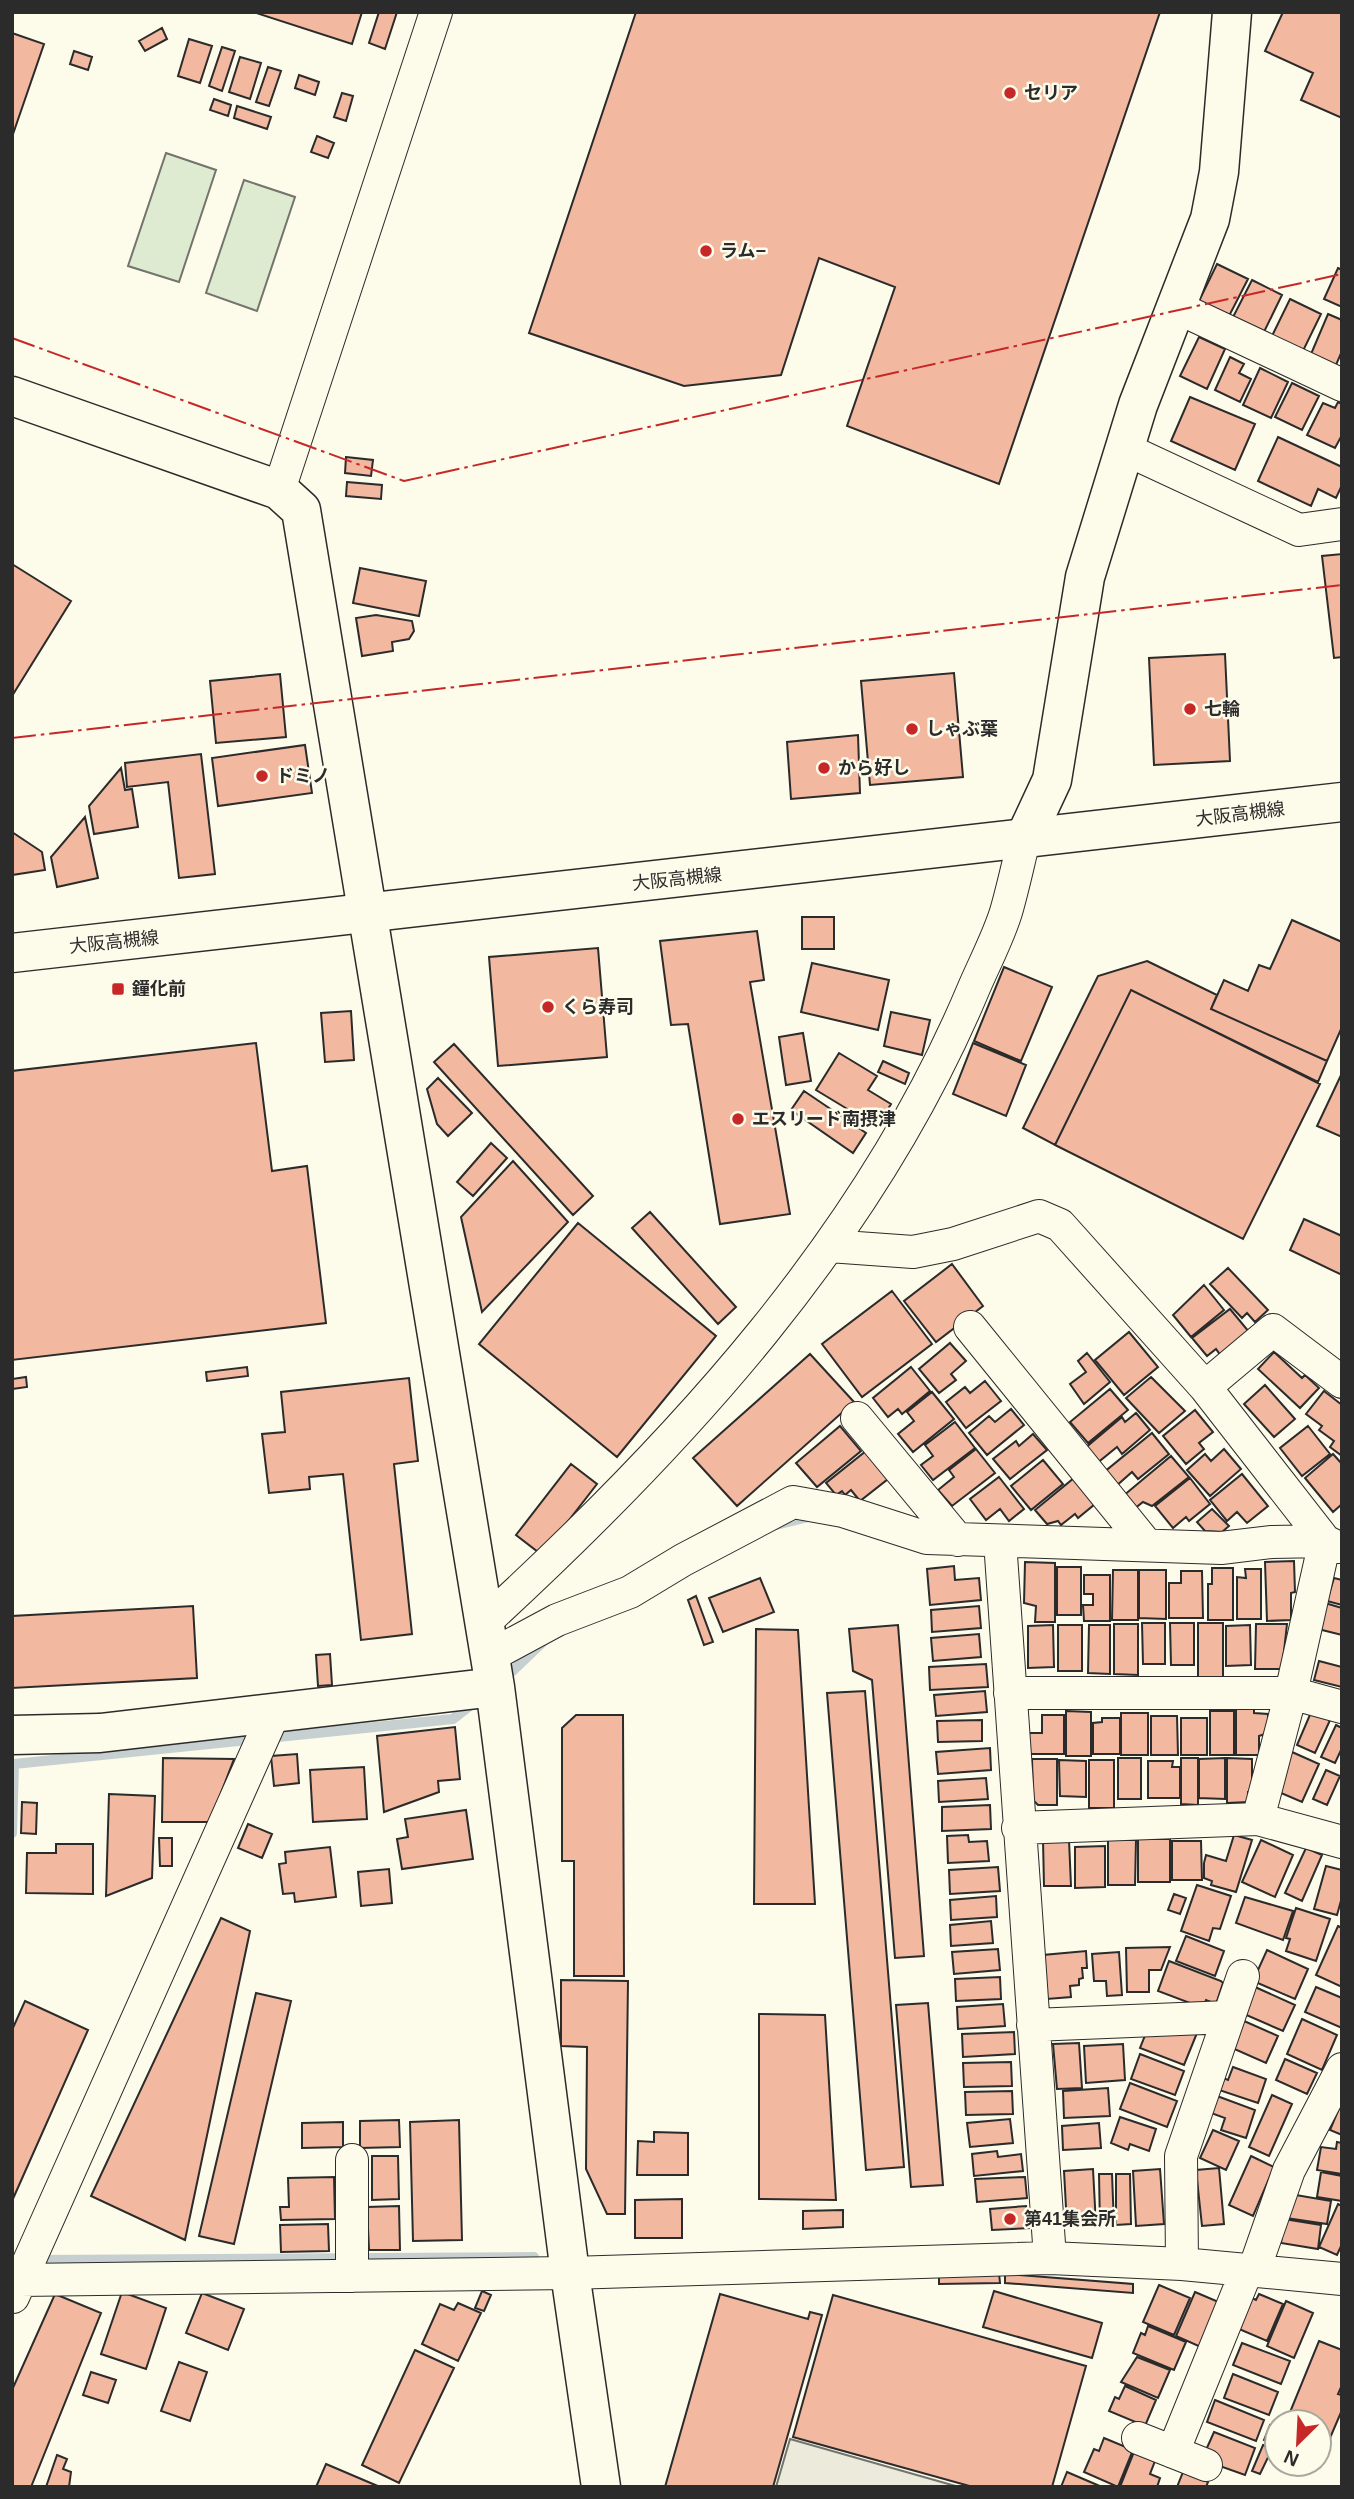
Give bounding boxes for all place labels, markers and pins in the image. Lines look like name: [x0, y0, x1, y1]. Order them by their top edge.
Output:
place label: セリア: [1024, 83, 1078, 103]
marker: セリア: [1002, 85, 1018, 101]
place label: ラム−: [720, 241, 766, 261]
marker: ラム−: [698, 243, 714, 259]
place label: 七輪: [1204, 699, 1240, 719]
marker: 七輪: [1182, 701, 1198, 717]
place label: しゃぶ葉: [926, 719, 998, 739]
marker: しゃぶ葉: [904, 721, 920, 737]
place label: から好し: [838, 758, 910, 778]
marker: から好し: [816, 760, 832, 776]
place label: ドミノ: [276, 766, 330, 786]
marker: ドミノ: [254, 768, 270, 784]
place label: 鐘化前: [131, 979, 186, 999]
marker: 鐘化前: [110, 981, 126, 997]
place label: くら寿司: [562, 997, 634, 1017]
marker: くら寿司: [540, 999, 556, 1015]
place label: エスリード南摂津: [752, 1109, 896, 1129]
marker: エスリード南摂津: [730, 1111, 746, 1127]
place label: 第41集会所: [1024, 2209, 1116, 2229]
marker: 第41集会所: [1002, 2211, 1018, 2227]

